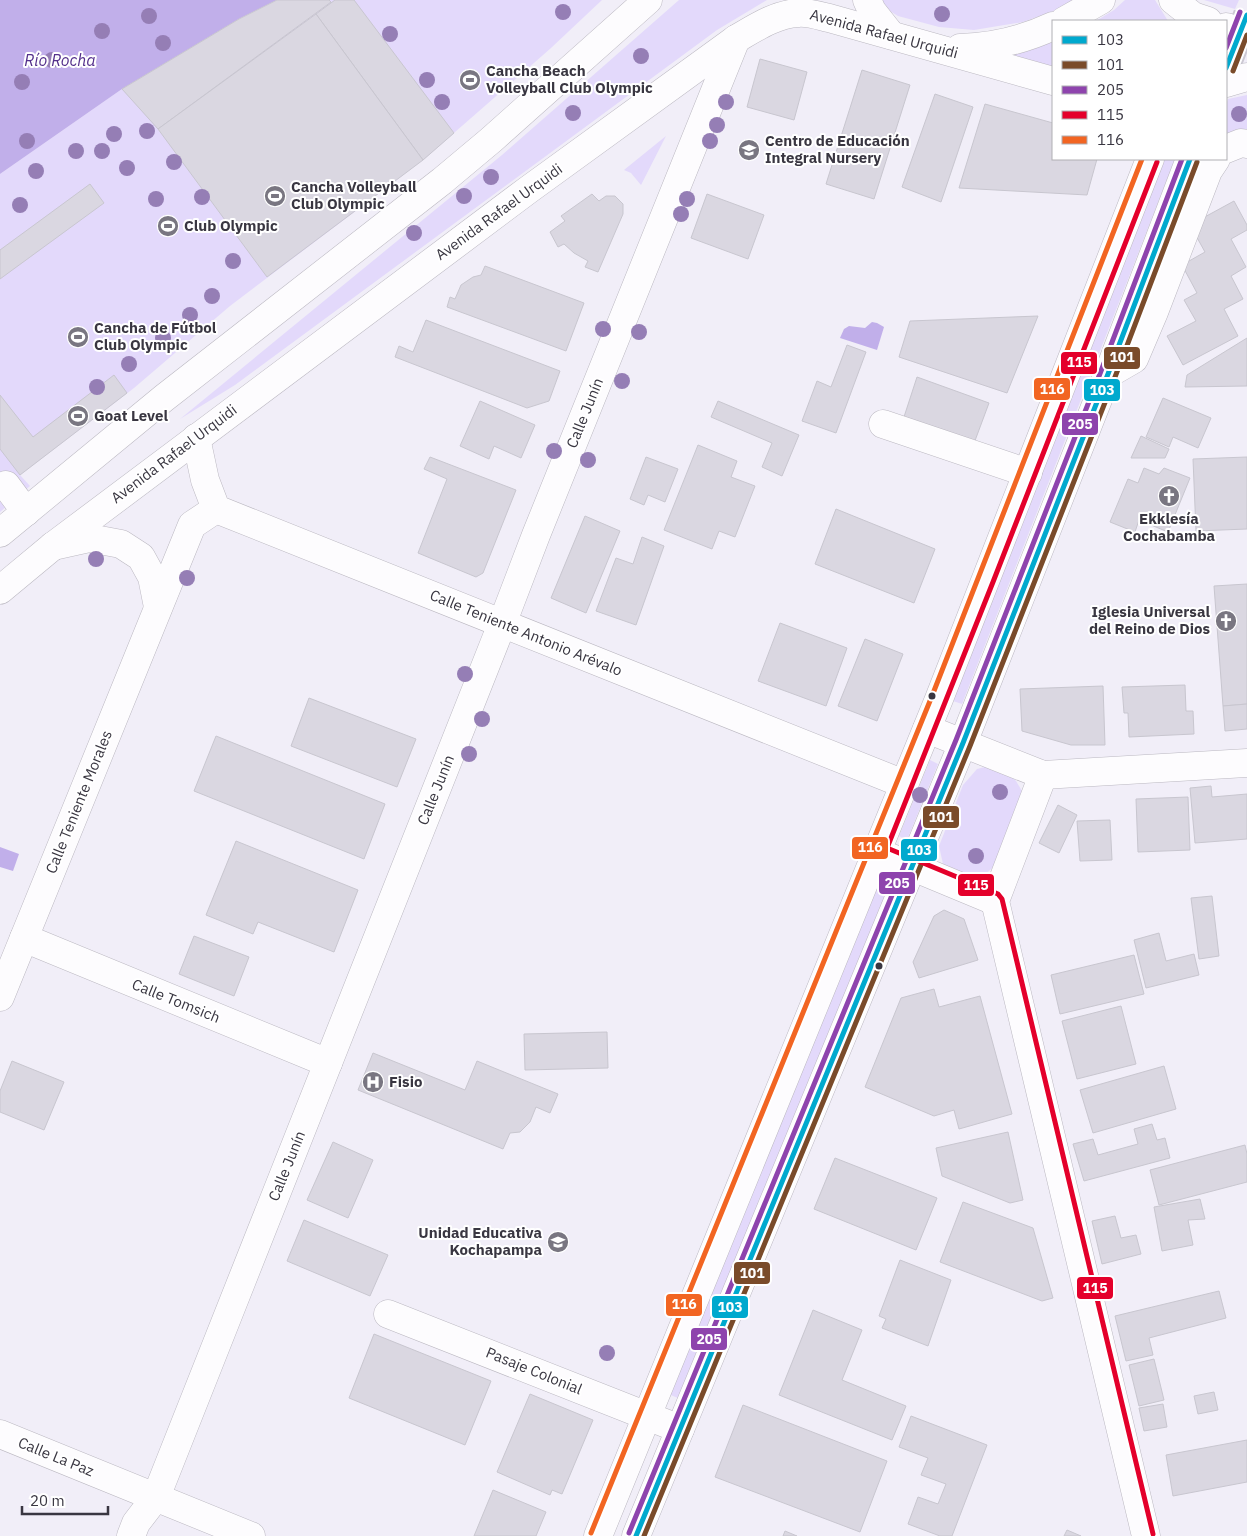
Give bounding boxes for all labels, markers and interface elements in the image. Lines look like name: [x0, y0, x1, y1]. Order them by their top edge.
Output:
street label: Avenida Rafael Urquidi: [808, 5, 960, 62]
legend: [1052, 20, 1227, 160]
text: 103: [1097, 30, 1124, 49]
water label: Río Rocha: [24, 50, 96, 70]
text: 101: [1097, 55, 1124, 74]
place label: Cancha Beach Volleyball Club Olympic: [486, 61, 653, 97]
sports icon: Cancha Beach Volleyball Club Olympic: [458, 68, 482, 92]
text: 205: [1097, 80, 1124, 99]
text: 115: [1097, 105, 1124, 124]
text: 116: [1097, 130, 1124, 149]
place label: Centro de Educación Integral Nursery: [765, 131, 910, 167]
school or university icon: Centro de Educación Integral Nursery: [737, 138, 761, 162]
street label: Avenida Rafael Urquidi: [431, 159, 566, 264]
place label: Cancha Volleyball Club Olympic: [291, 177, 417, 213]
sports icon: Cancha Volleyball Club Olympic: [263, 184, 287, 208]
sports icon: Club Olympic: [156, 214, 180, 238]
place label: Club Olympic: [184, 216, 278, 235]
place label: Cancha de Fútbol Club Olympic: [94, 318, 217, 354]
sports icon: Cancha de Fútbol Club Olympic: [66, 325, 90, 349]
line badge: 101: [1103, 346, 1141, 370]
text: 101: [1109, 348, 1135, 366]
line badge: 115: [1060, 351, 1098, 375]
text: 115: [1066, 353, 1092, 371]
street label: Calle Junín: [562, 375, 607, 451]
line badge: 116: [1033, 377, 1071, 401]
line badge: 103: [1083, 378, 1121, 402]
text: 116: [1039, 380, 1065, 398]
text: 103: [1089, 381, 1115, 399]
street label: Avenida Rafael Urquidi: [107, 400, 240, 507]
sports icon: Goat Level: [66, 404, 90, 428]
place label: Goat Level: [94, 406, 168, 425]
line badge: 205: [1061, 412, 1099, 436]
text: 205: [1067, 415, 1093, 433]
church icon: Ekklesía Cochabamba: [1157, 484, 1181, 508]
place label: Ekklesía Cochabamba: [1123, 509, 1216, 545]
street label: Calle Teniente Antonio Arévalo: [427, 585, 625, 680]
place label: Iglesia Universal del Reino de Dios: [1089, 602, 1210, 638]
church icon: Iglesia Universal del Reino de Dios: [1214, 609, 1238, 633]
unlabelled marker: [927, 691, 937, 701]
street label: Calle Teniente Morales: [41, 727, 116, 876]
street label: Calle Junín: [413, 752, 458, 828]
line badge: 101: [922, 805, 960, 829]
text: 101: [928, 808, 954, 826]
line badge: 116: [851, 836, 889, 860]
text: 116: [857, 838, 883, 856]
line badge: 103: [900, 838, 938, 862]
text: 103: [906, 841, 932, 859]
line badge: 205: [878, 871, 916, 895]
line badge: 115: [957, 873, 995, 897]
text: 205: [884, 874, 910, 892]
text: 115: [963, 876, 989, 894]
unlabelled marker: [874, 961, 884, 971]
street label: Calle Tomsich: [129, 974, 223, 1027]
hospital icon: Fisio: [361, 1070, 385, 1094]
place label: Fisio: [389, 1072, 422, 1091]
street label: Calle Junín: [264, 1128, 309, 1204]
place label: Unidad Educativa Kochapampa: [418, 1223, 542, 1259]
school or university icon: Unidad Educativa Kochapampa: [546, 1230, 570, 1254]
line badge: 101: [733, 1261, 771, 1285]
text: 101: [739, 1264, 765, 1282]
line badge: 115: [1076, 1276, 1114, 1300]
text: 115: [1082, 1279, 1108, 1297]
line badge: 116: [665, 1293, 703, 1317]
text: 116: [671, 1295, 697, 1313]
line badge: 103: [711, 1295, 749, 1319]
text: 103: [717, 1298, 743, 1316]
line badge: 205: [690, 1327, 728, 1351]
text: 205: [696, 1330, 722, 1348]
street label: Pasaje Colonial: [483, 1343, 585, 1399]
street label: Calle La Paz: [15, 1433, 97, 1480]
scale bar: [22, 1484, 109, 1516]
text: 20 m: [30, 1491, 65, 1510]

